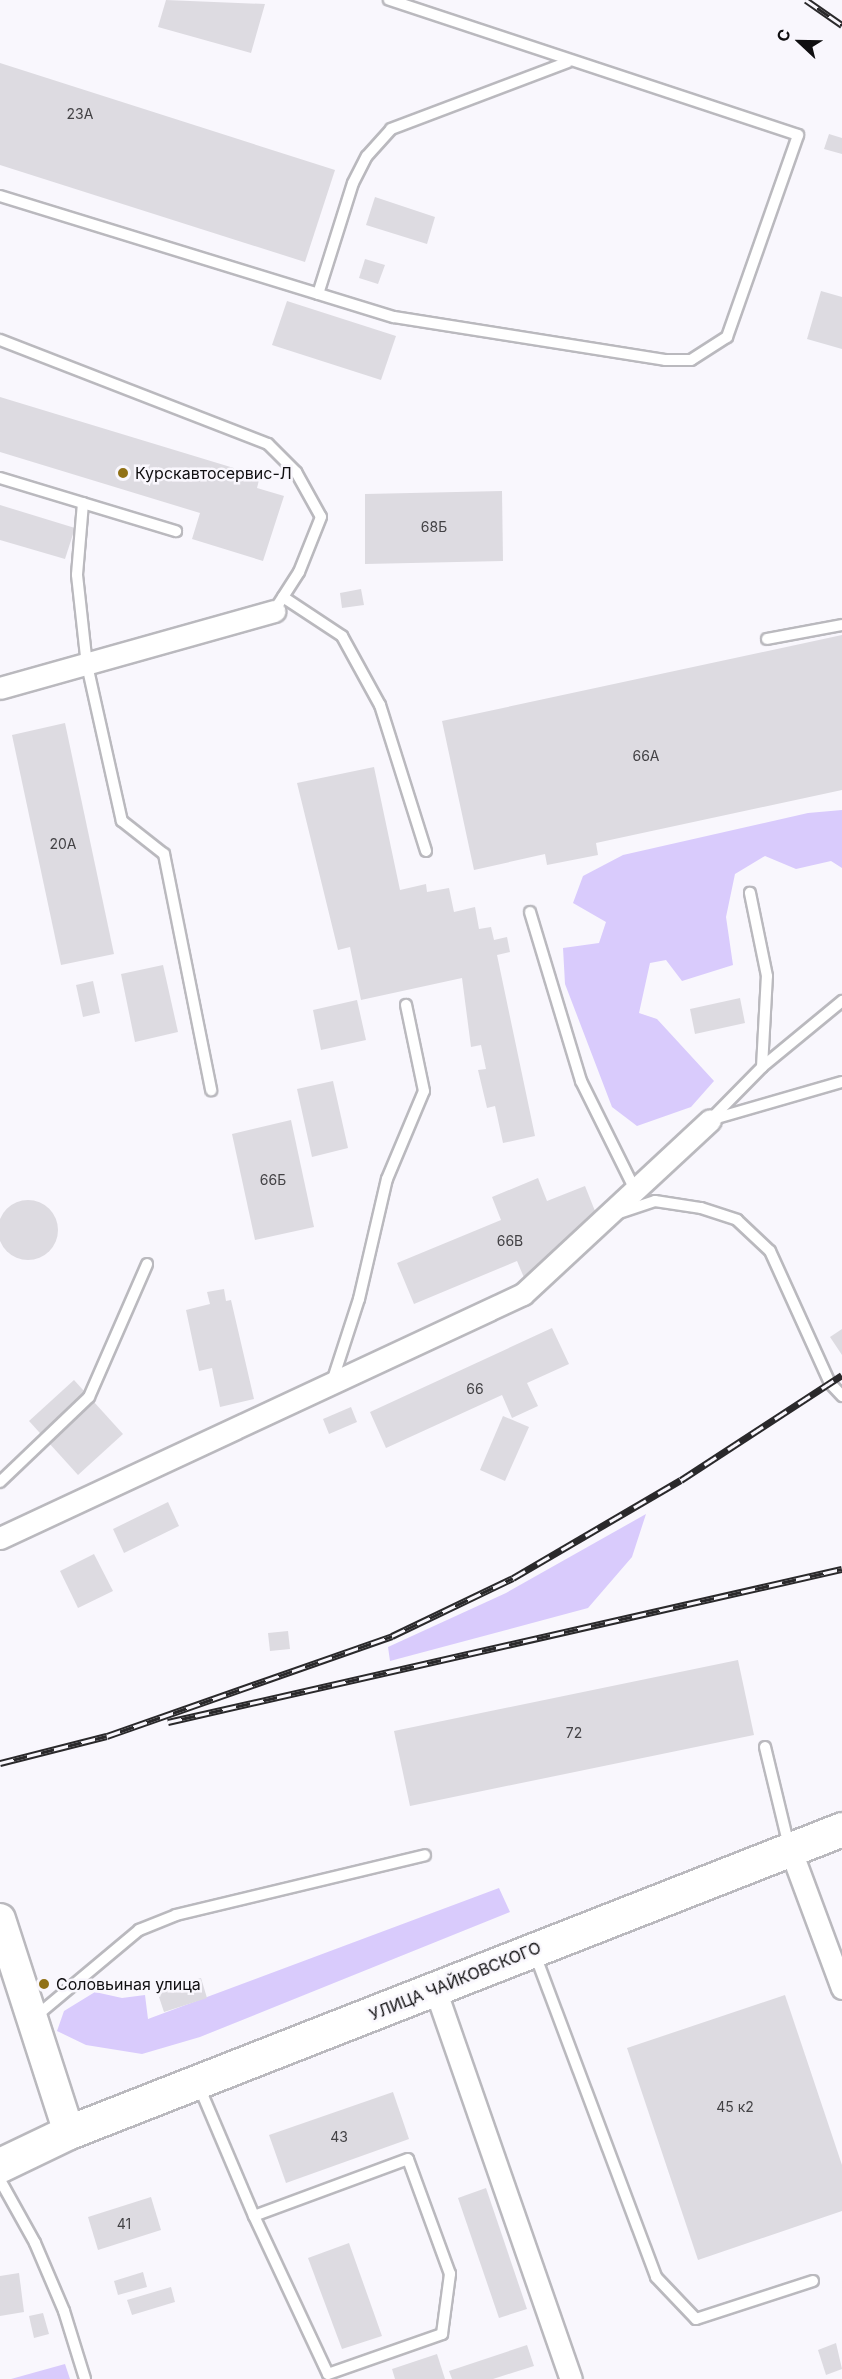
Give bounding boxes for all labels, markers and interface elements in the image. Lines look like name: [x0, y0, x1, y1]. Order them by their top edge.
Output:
north arrow: [770, 12, 830, 72]
text: С: [772, 26, 795, 44]
house number: 23А: [67, 106, 93, 122]
place label: Курскавтосервис-Л: [135, 463, 292, 483]
marker: Курскавтосервис-Л: [116, 466, 130, 480]
house number: 68Б: [421, 519, 447, 535]
house number: 66А: [632, 748, 660, 764]
house number: 20А: [49, 836, 77, 852]
house number: 66Б: [260, 1172, 286, 1188]
house number: 66В: [497, 1233, 523, 1249]
house number: 66: [466, 1381, 484, 1397]
house number: 72: [566, 1725, 582, 1741]
street label: УЛИЦА ЧАЙКОВСКОГО: [366, 1938, 544, 2024]
place label: Соловьиная улица: [56, 1974, 201, 1994]
marker: Соловьиная улица: [37, 1977, 51, 1991]
house number: 45 к2: [716, 2099, 754, 2115]
house number: 43: [330, 2129, 348, 2145]
house number: 41: [117, 2216, 131, 2232]

